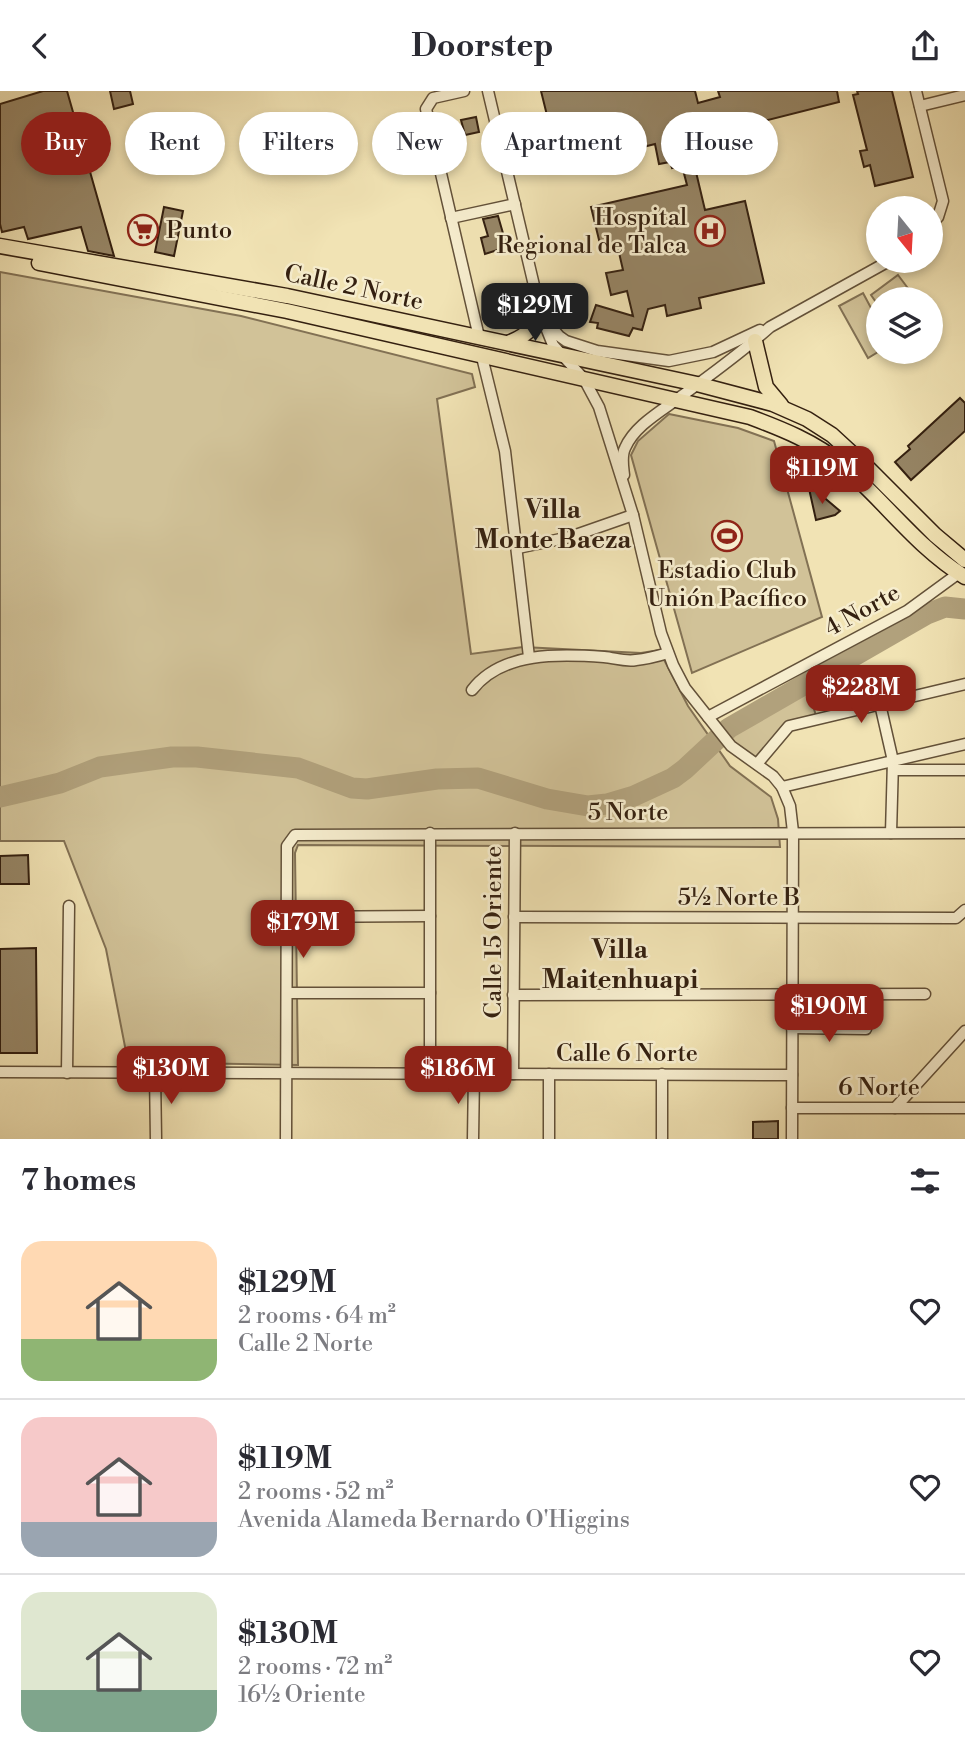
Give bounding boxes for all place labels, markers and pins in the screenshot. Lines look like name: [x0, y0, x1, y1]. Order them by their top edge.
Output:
place label: Hospital Regional de Talca: [496, 203, 688, 261]
supermarket icon: Punto: [126, 213, 160, 247]
hospital icon: Hospital Regional de Talca: [693, 214, 727, 248]
place label: Punto: [166, 216, 232, 246]
pin: $129M: [486, 283, 584, 343]
pin: $119M: [773, 447, 871, 506]
sports icon: Estadio Club Unión Pacífico: [710, 519, 744, 553]
place label: Estadio Club Unión Pacífico: [647, 556, 807, 614]
pin: $228M: [812, 665, 910, 725]
pin: $179M: [254, 901, 352, 960]
pin: $190M: [780, 985, 878, 1044]
pin: $130M: [122, 1047, 220, 1106]
pin: $186M: [409, 1047, 507, 1106]

